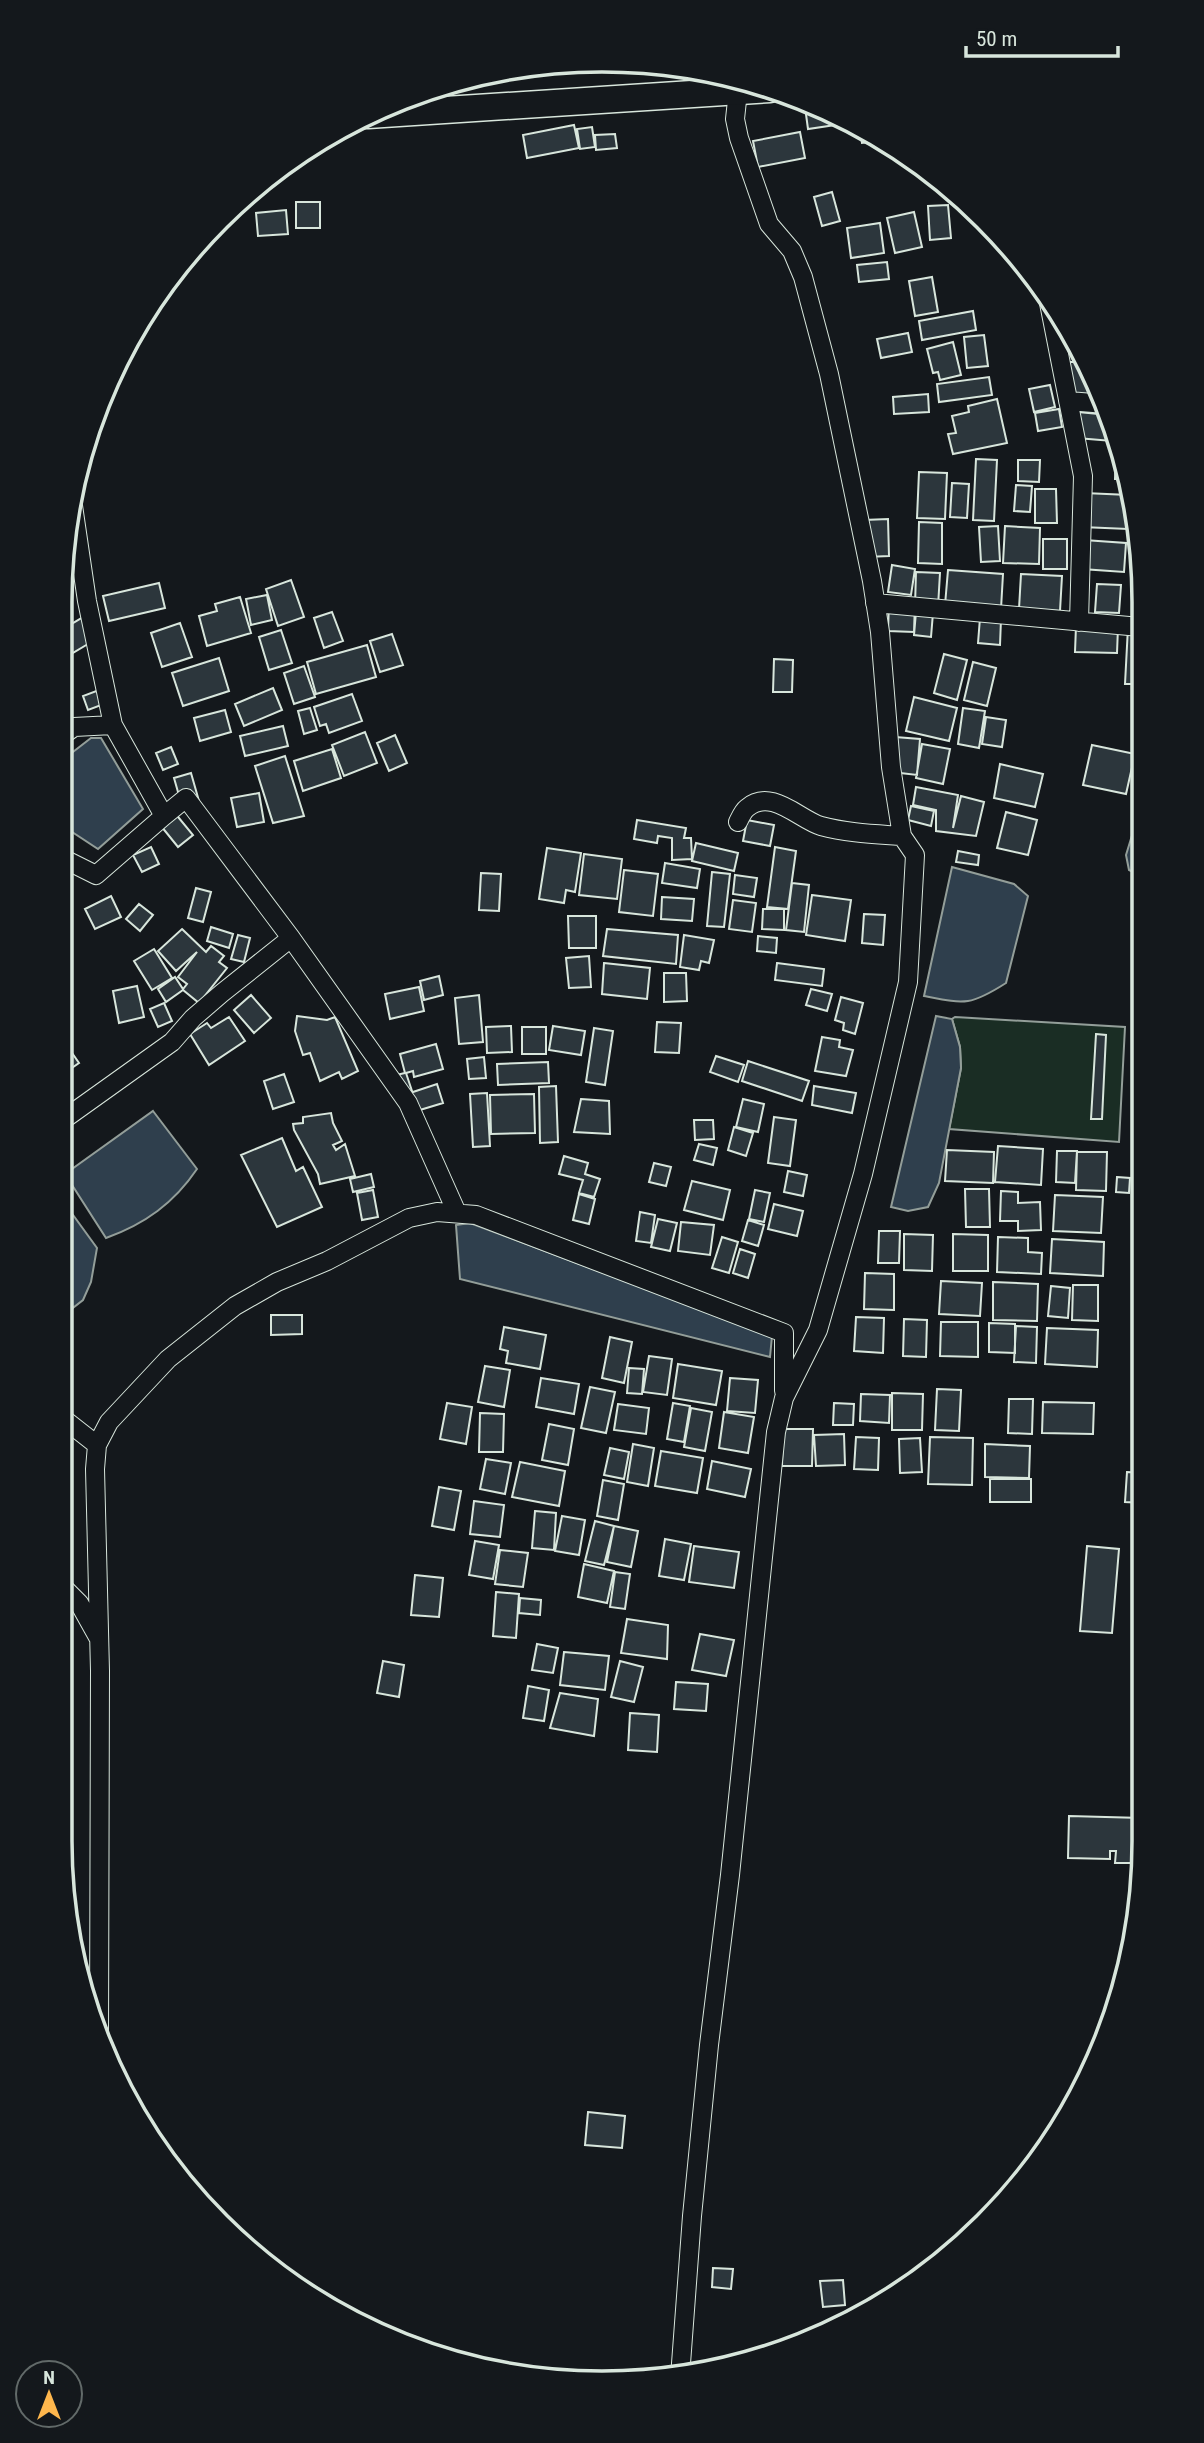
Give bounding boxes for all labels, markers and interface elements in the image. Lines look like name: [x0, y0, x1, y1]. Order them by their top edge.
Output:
scale bar: [966, 14, 1118, 58]
text: 50 m: [976, 27, 1017, 51]
north arrow: [14, 2359, 84, 2429]
text: N: [43, 2366, 55, 2389]

